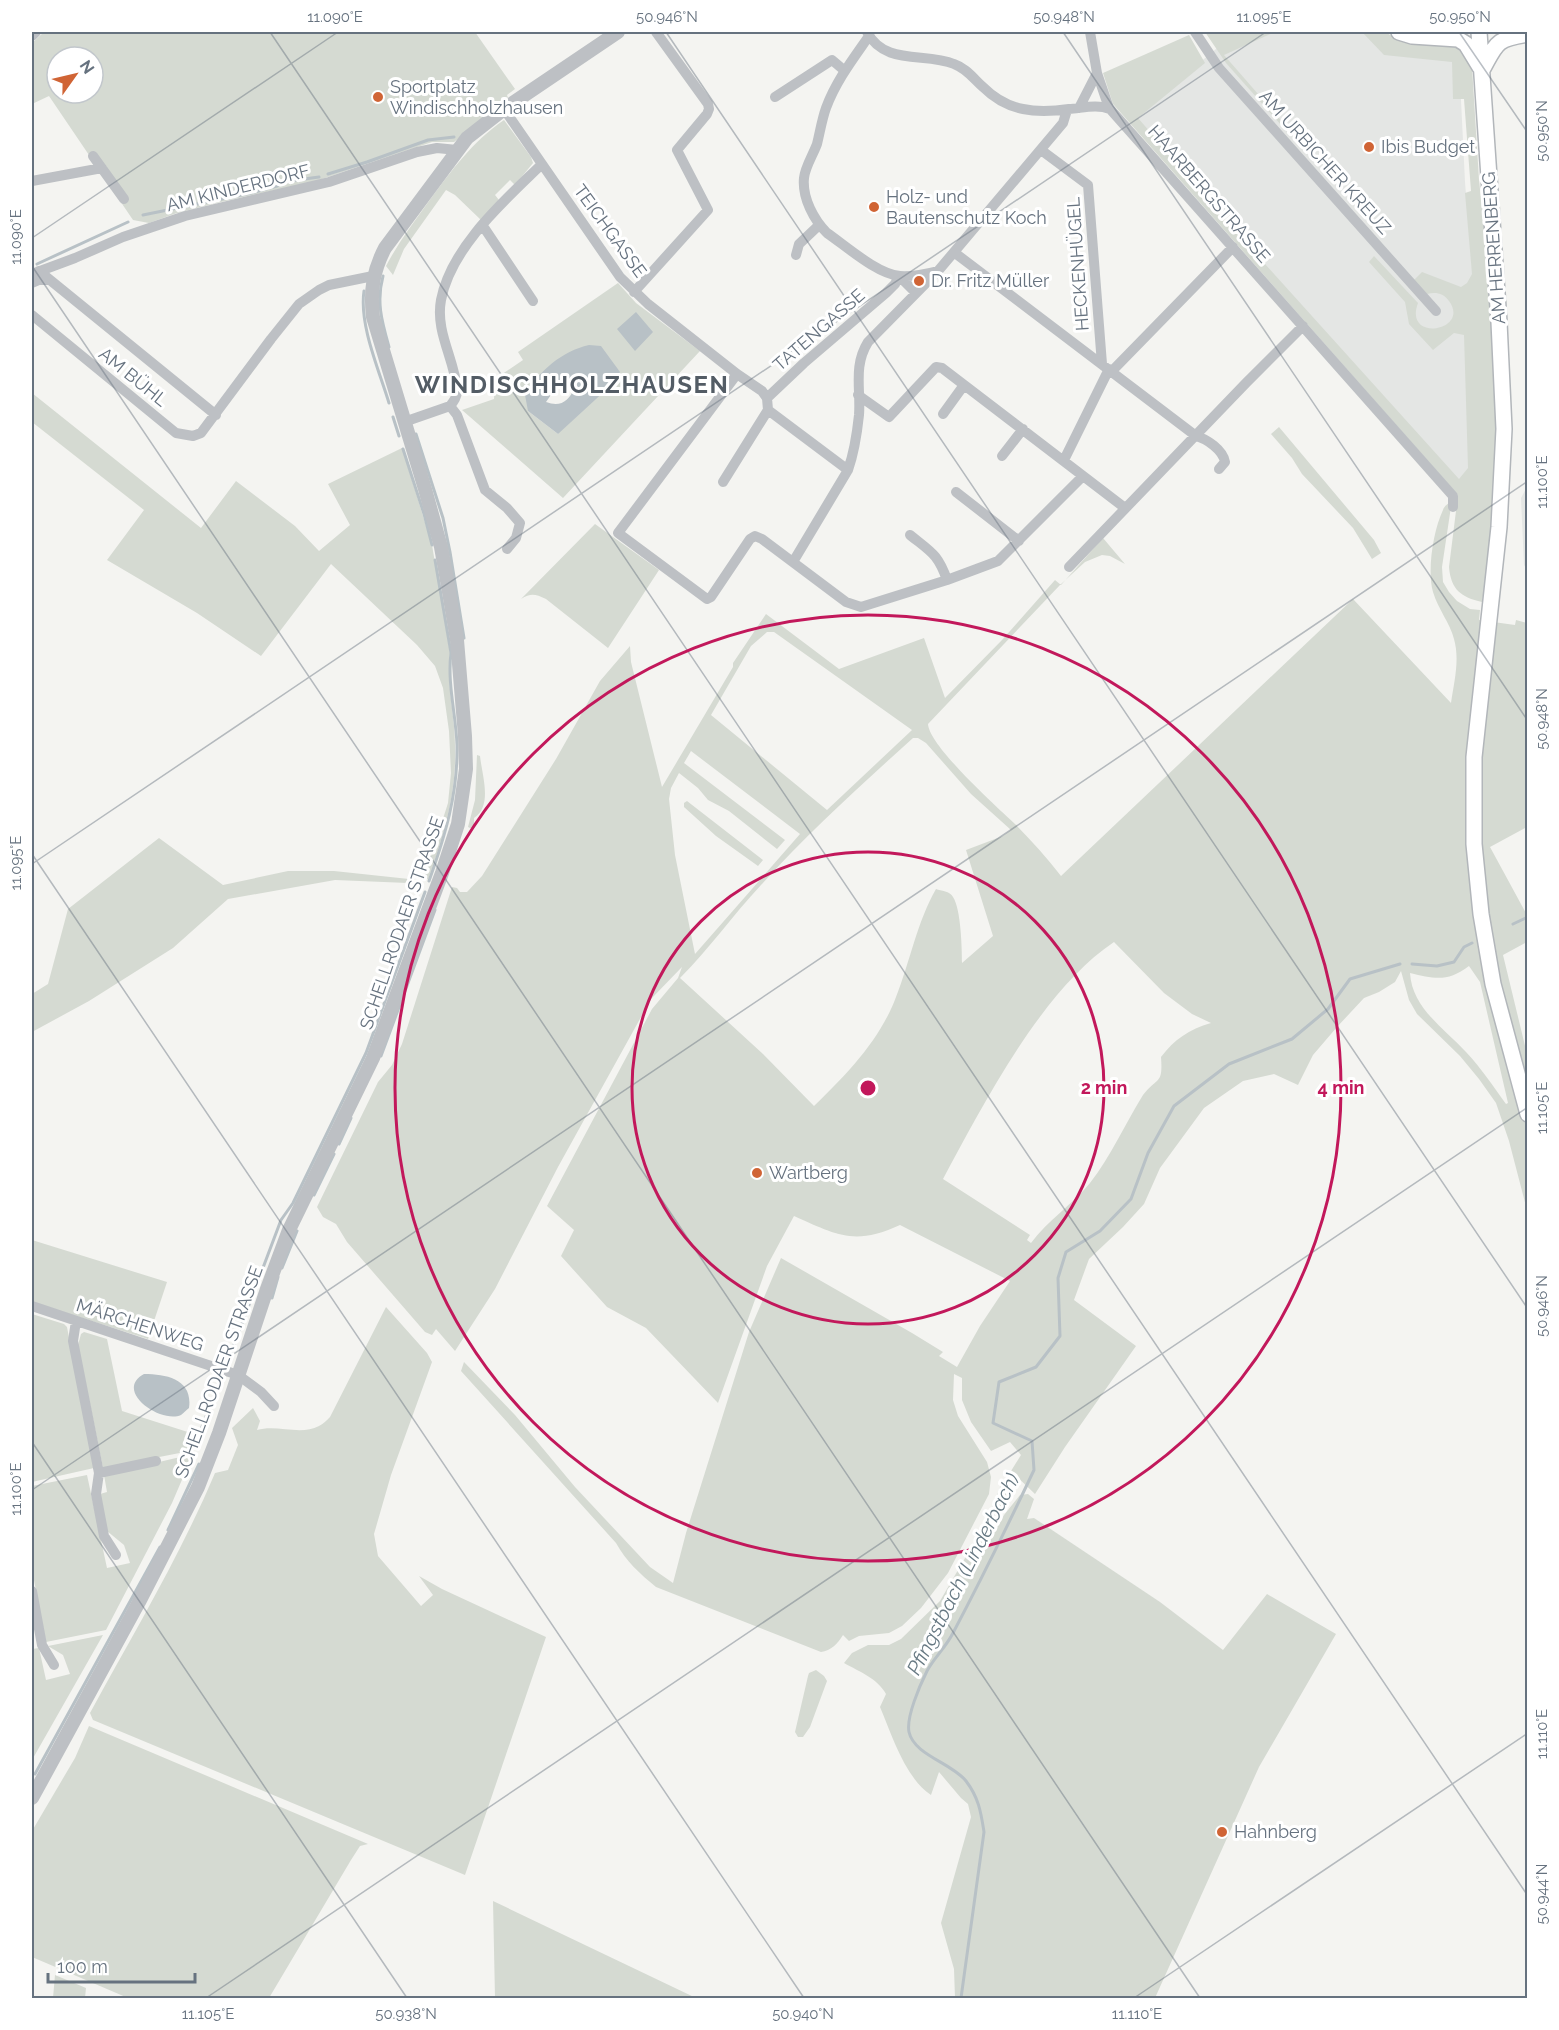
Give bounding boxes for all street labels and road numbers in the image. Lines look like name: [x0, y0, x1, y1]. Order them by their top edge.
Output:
street label: AM URBICHER KREUZ: [1255, 85, 1396, 238]
street label: HAARBERGSTRASSE: [1144, 121, 1275, 267]
street label: AM KINDERDORF: [164, 160, 312, 215]
street label: AM HERRENBERG: [1478, 171, 1509, 325]
street label: TEICHGASSE: [570, 180, 651, 281]
street label: HECKENHÜGEL: [1062, 196, 1093, 332]
street label: TATENGASSE: [769, 284, 869, 375]
street label: AM BÜHL: [95, 343, 172, 411]
street label: SCHELLRODAER STRASSE: [355, 813, 448, 1032]
street label: SCHELLRODAER STRASSE: [170, 1263, 267, 1481]
street label: MÄRCHENWEG: [74, 1294, 206, 1355]

